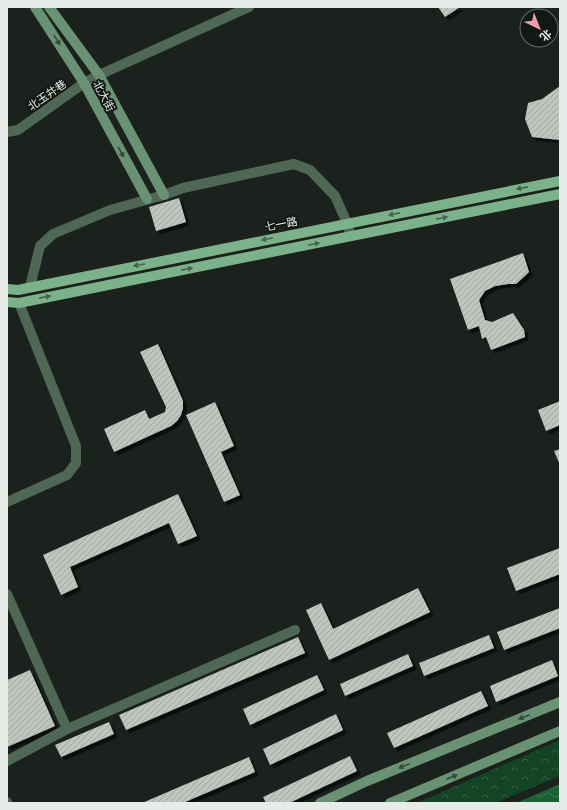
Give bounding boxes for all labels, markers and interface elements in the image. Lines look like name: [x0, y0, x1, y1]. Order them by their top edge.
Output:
north arrow: [519, 8, 559, 48]
text: 北: [537, 26, 555, 44]
one-way arrow: [53, 34, 60, 46]
street label: 北玉井巷: [25, 77, 69, 113]
street label: 北大街: [90, 78, 118, 114]
one-way arrow: [118, 147, 125, 158]
one-way arrow: [516, 186, 528, 192]
one-way arrow: [388, 211, 400, 217]
street label: 七一路: [263, 214, 299, 234]
one-way arrow: [435, 215, 448, 221]
one-way arrow: [261, 237, 273, 243]
one-way arrow: [308, 240, 320, 246]
one-way arrow: [133, 262, 145, 268]
one-way arrow: [181, 266, 193, 272]
one-way arrow: [39, 294, 52, 300]
one-way arrow: [518, 714, 529, 720]
one-way arrow: [397, 764, 409, 770]
one-way arrow: [446, 774, 457, 780]

